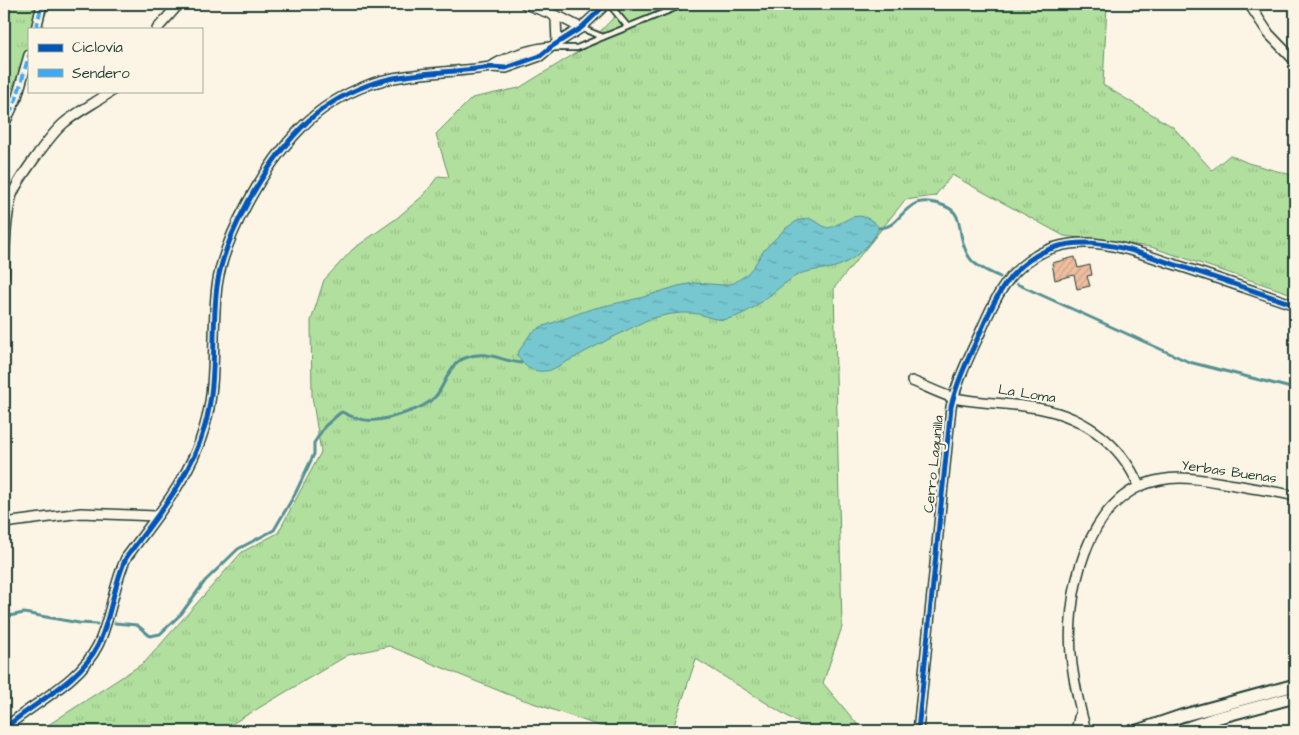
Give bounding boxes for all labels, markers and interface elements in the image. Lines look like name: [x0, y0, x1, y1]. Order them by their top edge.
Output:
legend: [28, 28, 202, 92]
text: Ciclovía: [72, 37, 123, 58]
text: Sendero: [72, 63, 130, 84]
street label: La Loma: [997, 380, 1057, 408]
street label: Cerro Lagunilla: [919, 414, 949, 514]
street label: Yerbas Buenas: [1180, 455, 1278, 489]

